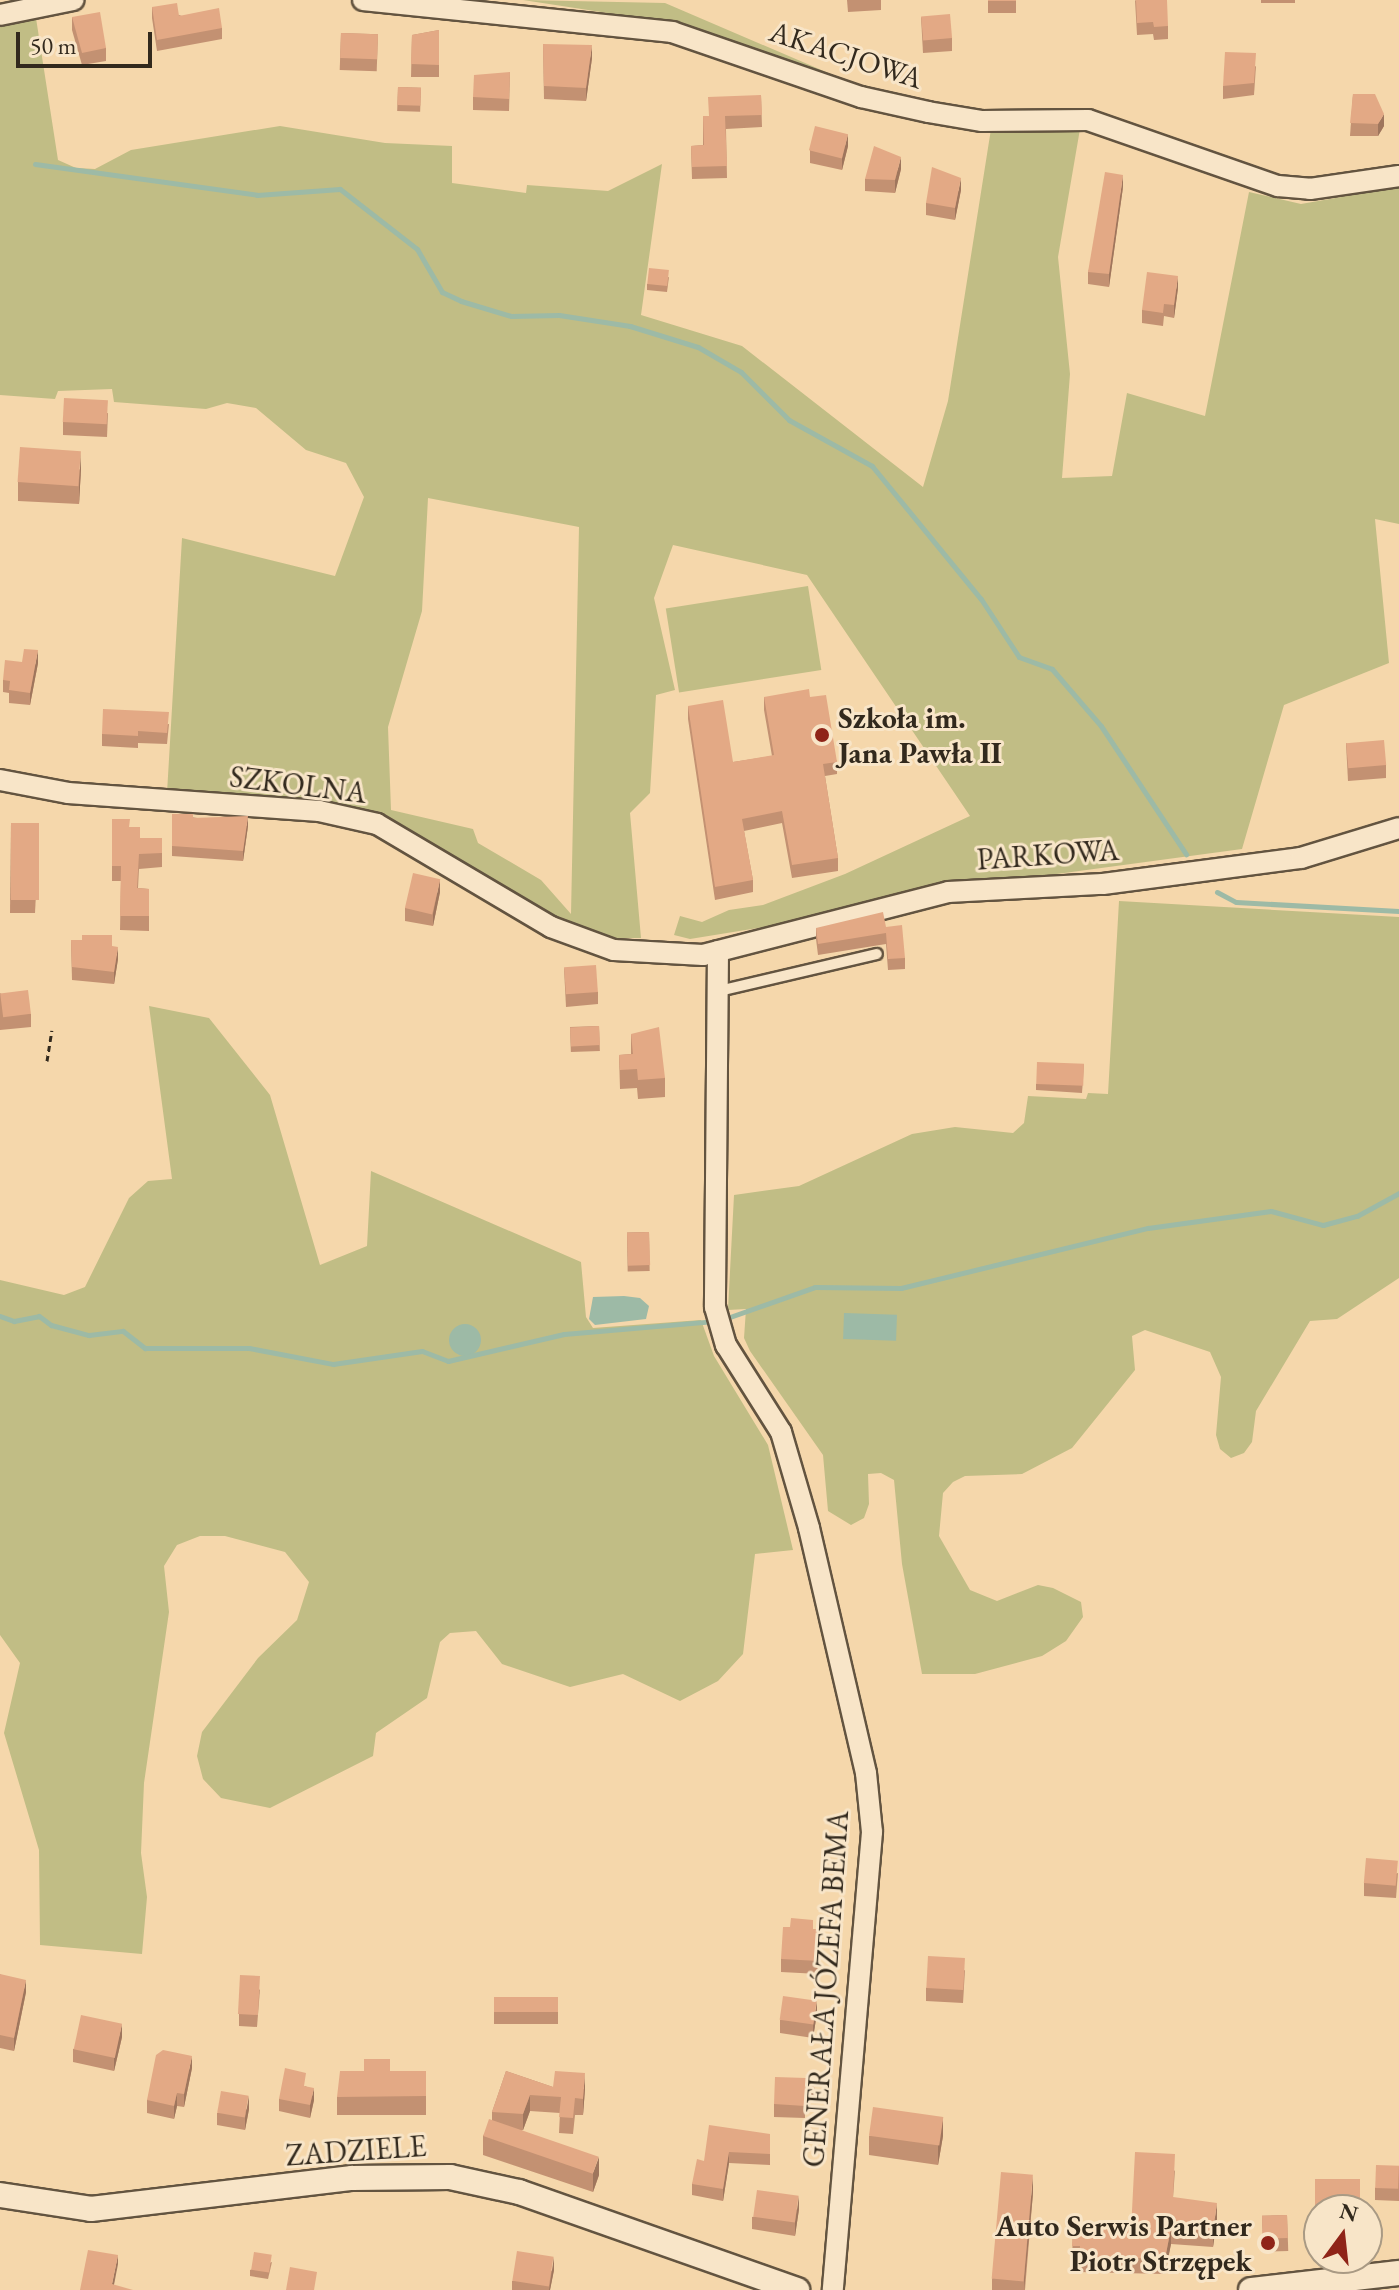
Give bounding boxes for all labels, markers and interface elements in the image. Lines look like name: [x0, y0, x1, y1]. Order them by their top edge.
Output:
street label: AKACJOWA: [765, 13, 927, 97]
scale bar: [20, 16, 156, 66]
text: 50 m: [30, 30, 77, 61]
place label: Szkoła im. Jana Pawła II: [838, 700, 1002, 770]
marker: Szkoła im. Jana Pawła II: [813, 726, 831, 744]
street label: SZKOLNA: [228, 759, 368, 811]
street label: PARKOWA: [976, 832, 1120, 878]
street label: GENERAŁA JÓZEFA BEMA: [796, 1809, 856, 2169]
street label: ZADZIELE: [284, 2128, 428, 2174]
north arrow: [1303, 2194, 1383, 2274]
text: N: [1336, 2196, 1361, 2229]
place label: Auto Serwis Partner Piotr Strzępek: [995, 2208, 1252, 2278]
marker: Auto Serwis Partner Piotr Strzępek: [1259, 2234, 1277, 2252]

